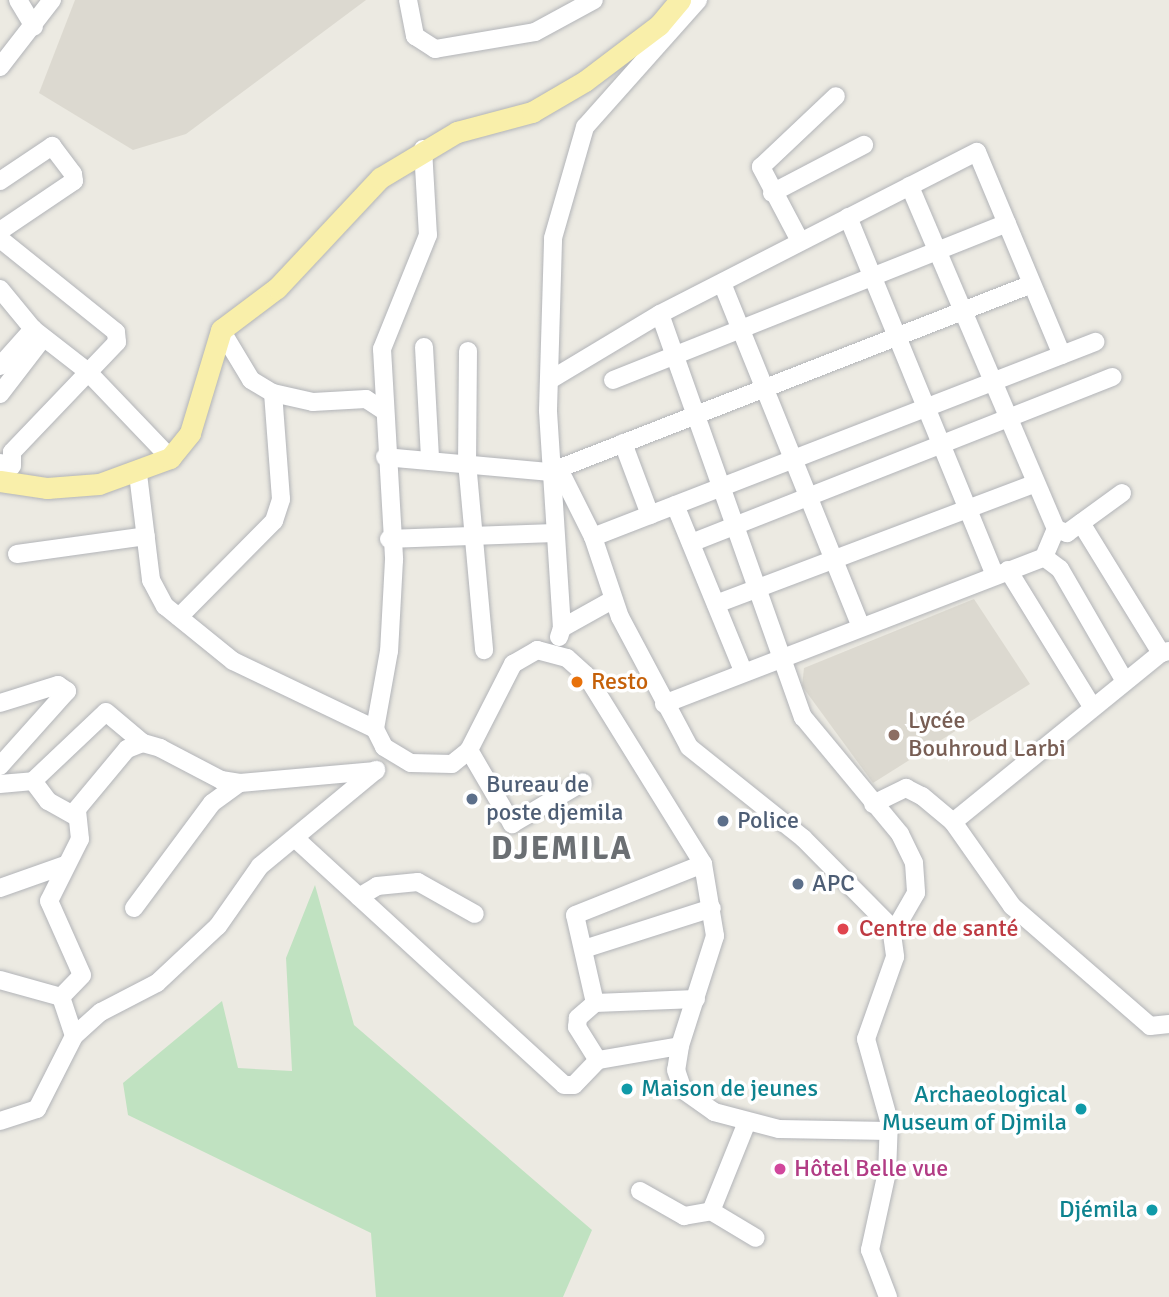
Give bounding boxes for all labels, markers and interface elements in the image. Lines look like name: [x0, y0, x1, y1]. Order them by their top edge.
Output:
place label: Resto: [591, 668, 648, 696]
marker: Resto: [569, 674, 585, 690]
place label: Lycée Bouhroud Larbi: [908, 707, 1066, 763]
marker: Lycée Bouhroud Larbi: [886, 727, 902, 743]
place label: Bureau de poste djemila: [486, 771, 623, 827]
marker: Bureau de poste djemila: [464, 791, 480, 807]
place label: Police: [737, 807, 799, 835]
marker: Police: [715, 813, 731, 829]
district label: DJEMILA: [492, 830, 632, 868]
place label: APC: [812, 870, 855, 898]
marker: APC: [790, 876, 806, 892]
place label: Centre de santé: [859, 915, 1018, 943]
marker: Centre de santé: [833, 919, 853, 939]
place label: Maison de jeunes: [641, 1075, 818, 1103]
marker: Maison de jeunes: [619, 1081, 635, 1097]
place label: Archaeological Museum of Djmila: [882, 1081, 1067, 1137]
marker: Archaeological Museum of Djmila: [1073, 1101, 1089, 1117]
place label: Hôtel Belle vue: [794, 1155, 948, 1183]
marker: Hôtel Belle vue: [772, 1161, 788, 1177]
place label: Djémila: [1059, 1196, 1138, 1224]
marker: Djémila: [1144, 1202, 1160, 1218]

